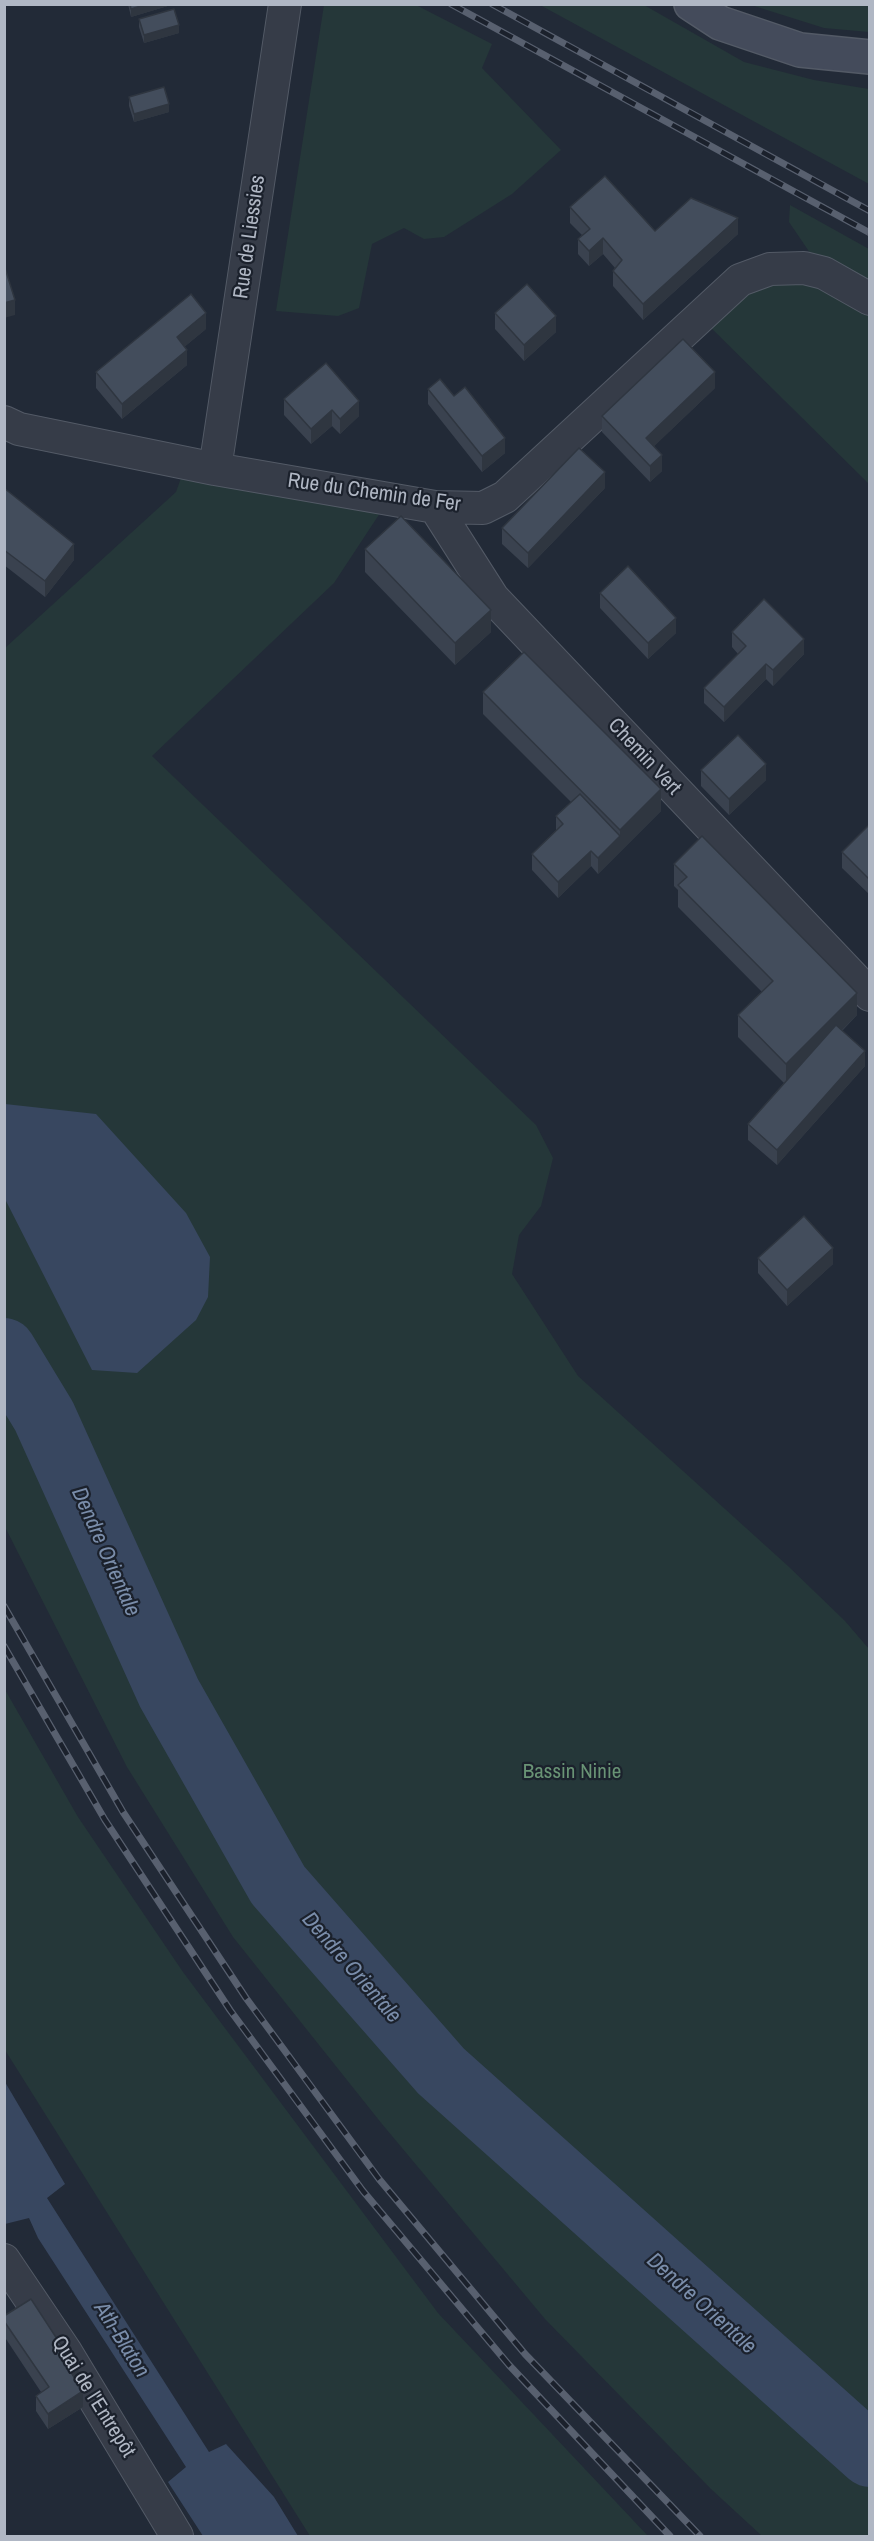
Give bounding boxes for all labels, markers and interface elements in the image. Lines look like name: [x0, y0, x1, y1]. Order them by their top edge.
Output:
street label: Rue de Liessies: [229, 174, 271, 300]
street label: Rue du Chemin de Fer: [286, 468, 462, 518]
street label: Chemin Vert: [602, 713, 686, 801]
water label: Dendre Orientale: [65, 1483, 145, 1621]
park label: Bassin Ninie: [523, 1759, 621, 1785]
water label: Dendre Orientale: [296, 1907, 406, 2029]
water label: Dendre Orientale: [641, 2248, 761, 2360]
water label: Ath-Blaton: [87, 2297, 155, 2383]
street label: Quai de l'Entrepôt: [46, 2332, 140, 2462]

